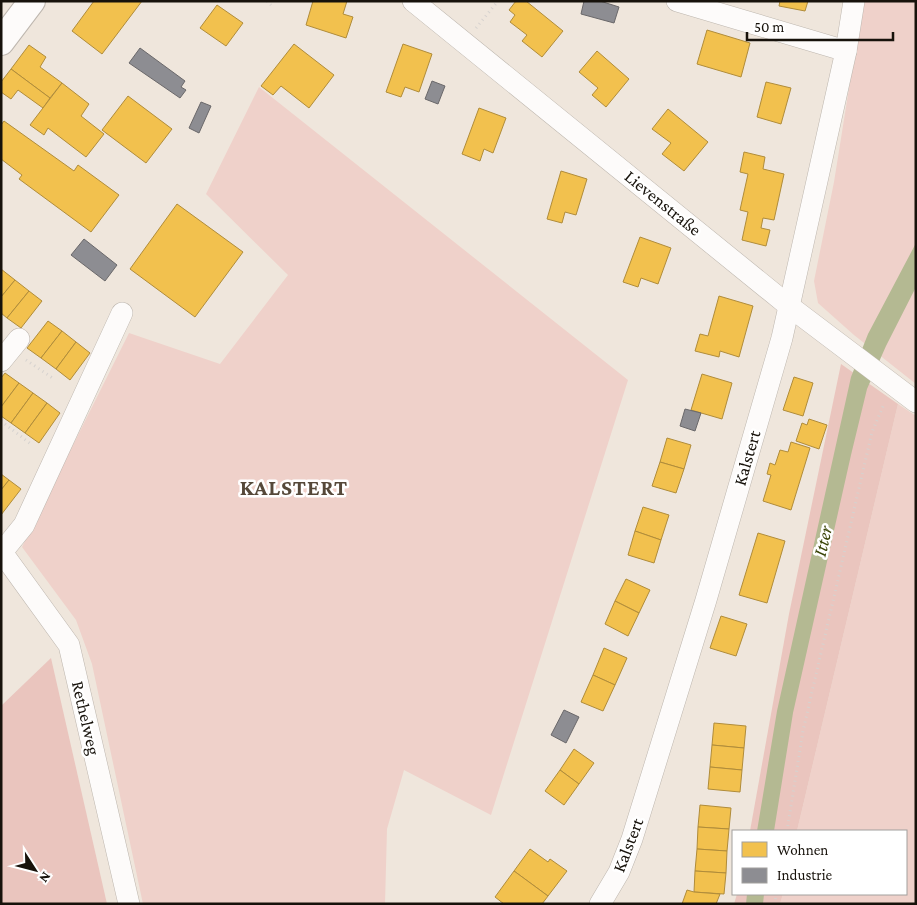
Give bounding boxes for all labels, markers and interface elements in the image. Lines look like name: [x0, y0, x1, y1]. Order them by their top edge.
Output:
scale bar: [747, 10, 893, 42]
text: 50 m: [754, 19, 784, 35]
street label: Lievenstraße: [621, 166, 705, 240]
street label: Kalstert: [730, 427, 765, 488]
district label: KALSTERT: [240, 475, 348, 500]
water label: Itter: [809, 522, 836, 558]
street label: Rethelweg: [68, 679, 104, 757]
street label: Kalstert: [609, 814, 648, 875]
legend: [732, 830, 907, 895]
text: Wohnen: [777, 842, 828, 858]
north arrow: [10, 845, 60, 895]
text: Industrie: [777, 867, 833, 883]
text: N: [36, 869, 55, 887]

